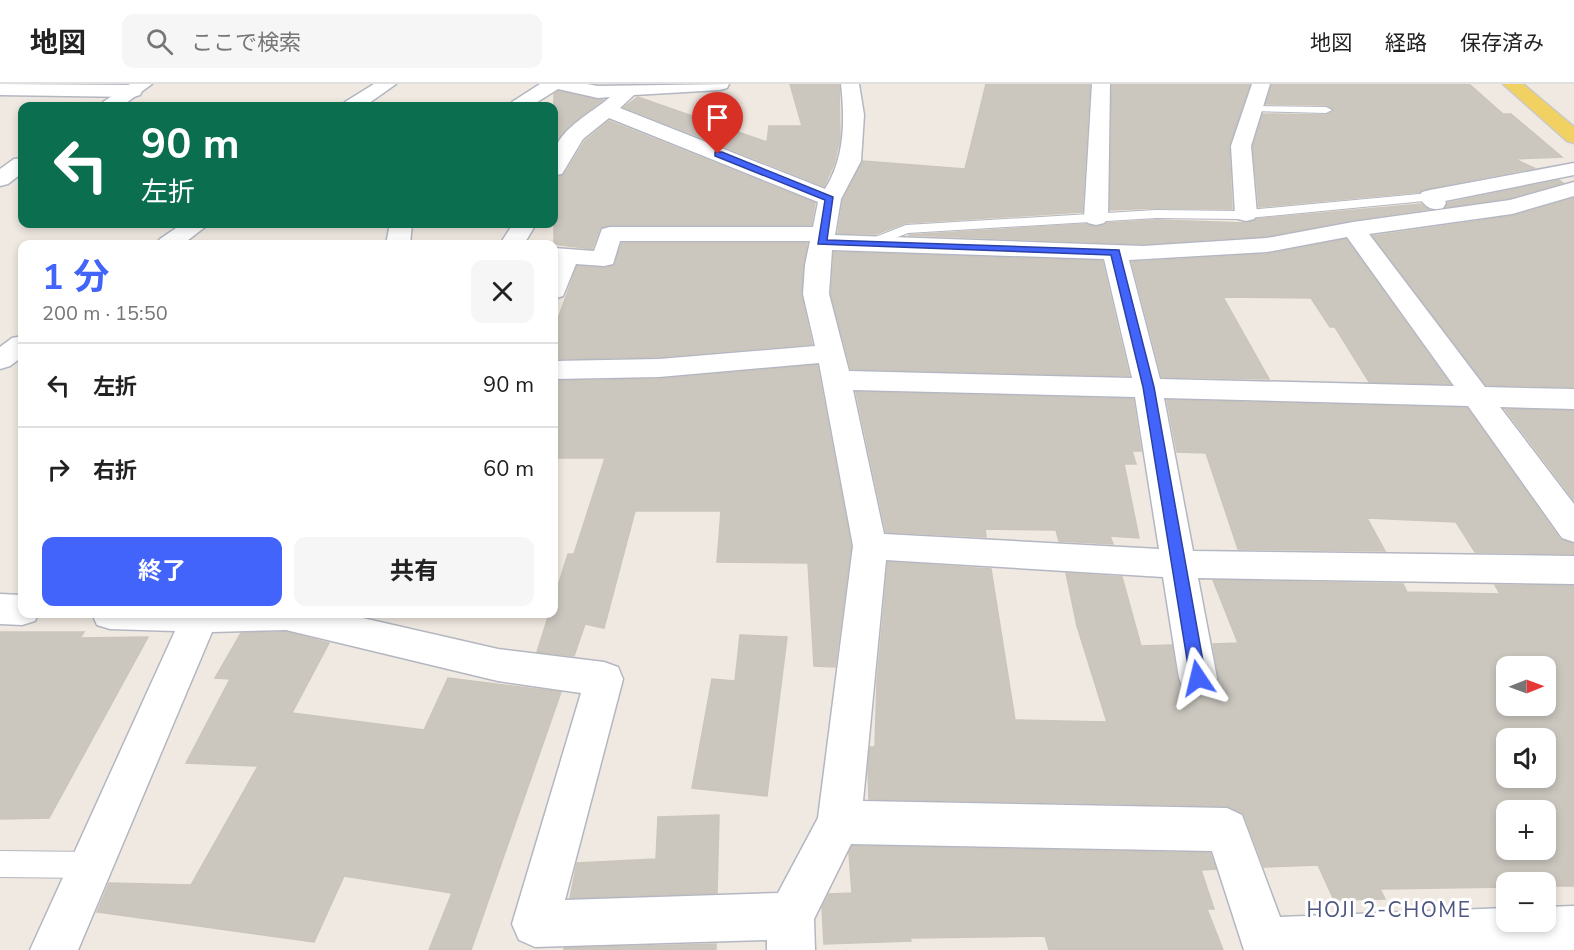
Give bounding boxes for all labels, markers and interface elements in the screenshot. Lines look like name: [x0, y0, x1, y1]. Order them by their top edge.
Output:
search box: [122, 14, 542, 68]
text: 地図: [30, 24, 86, 62]
icon: search: [143, 25, 176, 58]
text: ここで検索: [191, 28, 301, 58]
text: 地図: [1310, 29, 1352, 57]
text: 経路: [1385, 29, 1427, 57]
text: 保存済み: [1460, 29, 1544, 57]
pin: [692, 92, 743, 154]
icon: arrive: [701, 101, 734, 134]
text: 90 m: [141, 116, 240, 173]
icon: left: [42, 126, 120, 204]
text: 左折: [141, 174, 195, 211]
text: 1 分: [42, 253, 109, 302]
button: close: [471, 260, 534, 323]
text: 200 m · 15:50: [42, 300, 168, 327]
icon: left: [42, 369, 75, 402]
text: 90 m: [483, 370, 534, 400]
text: 左折: [93, 372, 137, 402]
icon: right: [42, 453, 75, 486]
text: 60 m: [483, 454, 534, 484]
text: 右折: [93, 456, 137, 486]
button: 終了: [42, 537, 282, 606]
button: 共有: [294, 537, 534, 606]
position arrow: [1166, 646, 1230, 710]
north arrow: [1496, 656, 1556, 716]
map controls: [1496, 656, 1556, 932]
button: sound: [1496, 728, 1556, 788]
button: +: [1496, 800, 1556, 860]
button: −: [1496, 872, 1556, 932]
district label: HOJI 2-CHOME: [1307, 896, 1471, 924]

